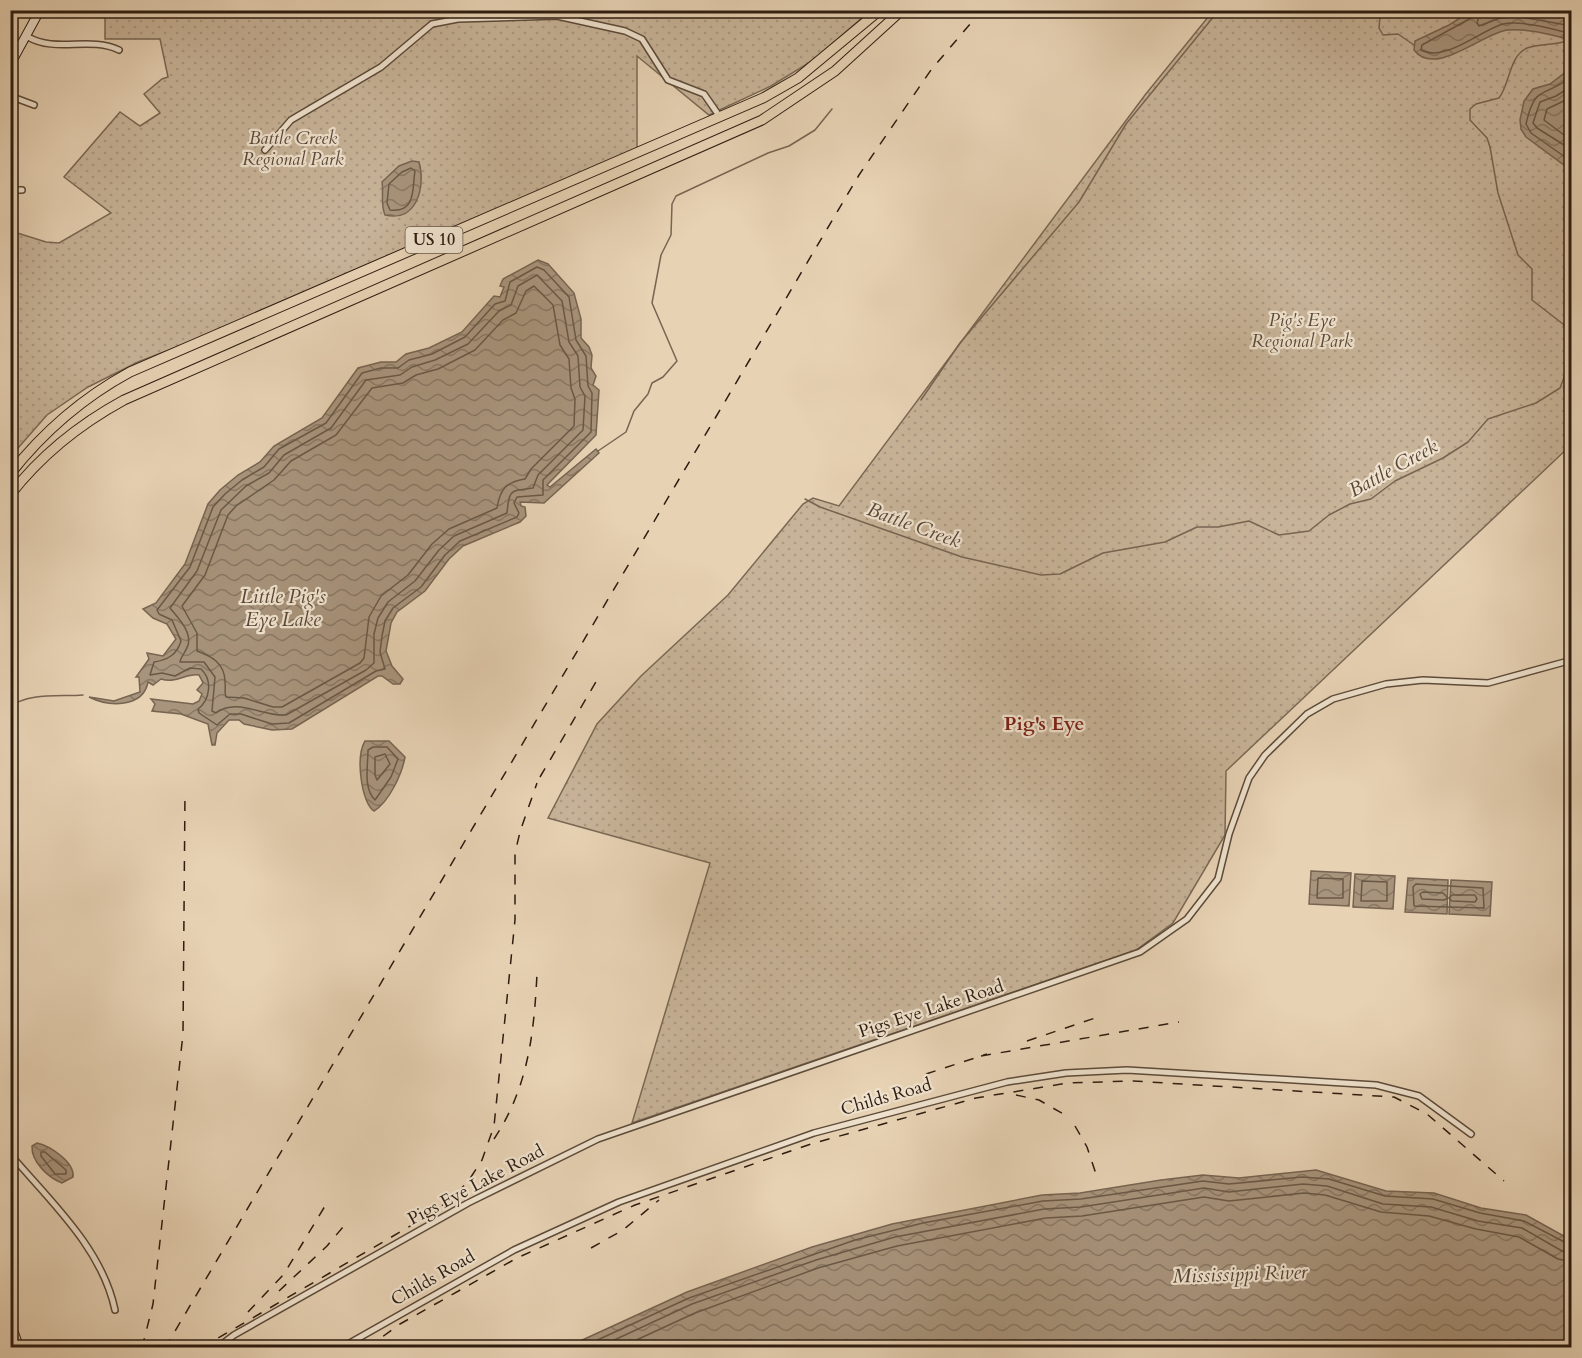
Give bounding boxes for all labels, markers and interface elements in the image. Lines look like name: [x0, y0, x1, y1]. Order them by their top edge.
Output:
park label: Battle Creek Regional Park: [242, 126, 344, 172]
road number: US 10: [406, 227, 462, 253]
park label: Pig's Eye Regional Park: [1251, 308, 1353, 354]
water label: Battle Creek: [1344, 432, 1443, 504]
water label: Battle Creek: [863, 496, 965, 555]
water label: Little Pig's Eye Lake: [240, 583, 326, 633]
district label: Pig's Eye: [1004, 710, 1084, 737]
street label: Pigs Eye Lake Road: [855, 974, 1007, 1044]
street label: Childs Road: [838, 1072, 935, 1122]
street label: Pigs Eye Lake Road: [403, 1138, 549, 1232]
street label: Childs Road: [386, 1244, 480, 1312]
water label: Mississippi River: [1172, 1258, 1309, 1290]

